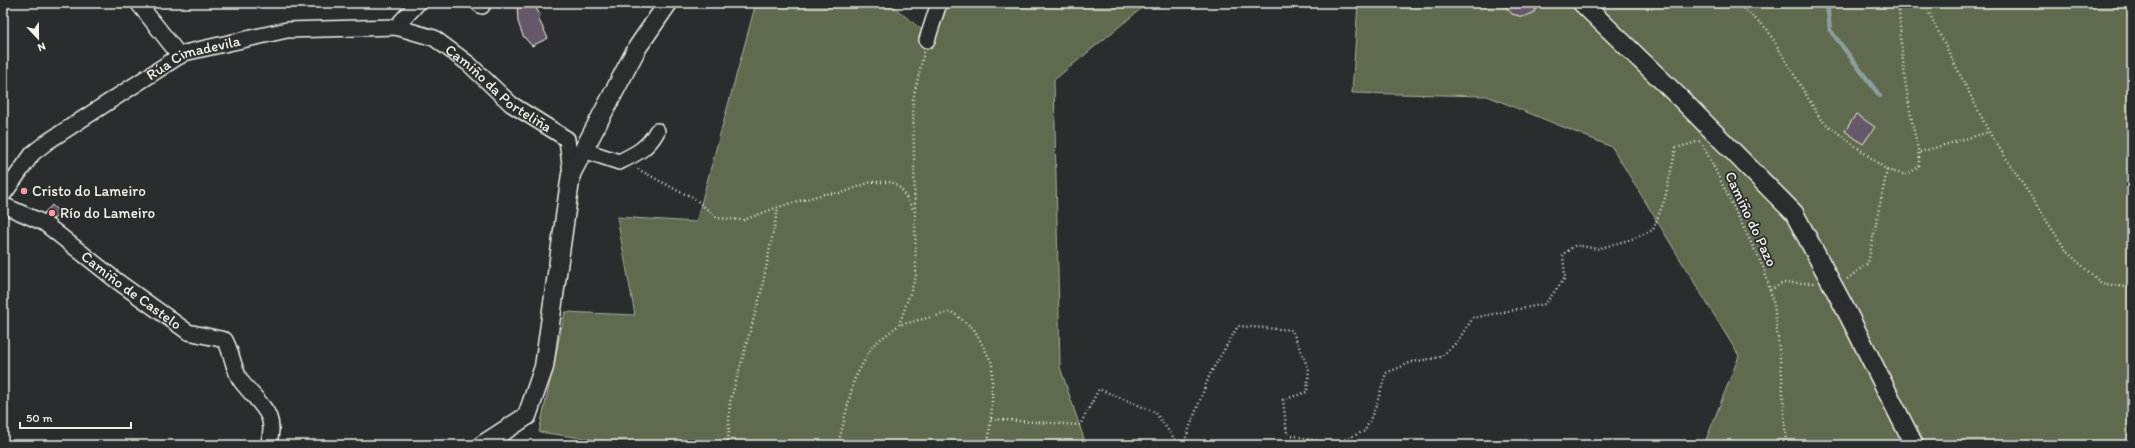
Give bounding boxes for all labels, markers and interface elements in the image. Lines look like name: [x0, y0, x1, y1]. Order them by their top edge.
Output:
north arrow: [18, 18, 58, 58]
street label: Rúa Cimadevila: [143, 32, 242, 84]
text: N: [36, 39, 47, 54]
street label: Camiño da Porteliña: [442, 40, 556, 137]
street label: Camiño do Pazo: [1721, 169, 1781, 269]
place label: Cristo do Lameiro: [32, 182, 146, 200]
marker: Cristo do Lameiro: [19, 186, 29, 196]
place label: Río do Lameiro: [60, 204, 155, 222]
marker: Río do Lameiro: [47, 208, 57, 218]
street label: Camiño de Castelo: [77, 247, 185, 333]
scale bar: [20, 404, 131, 430]
text: 50 m: [26, 411, 52, 425]

